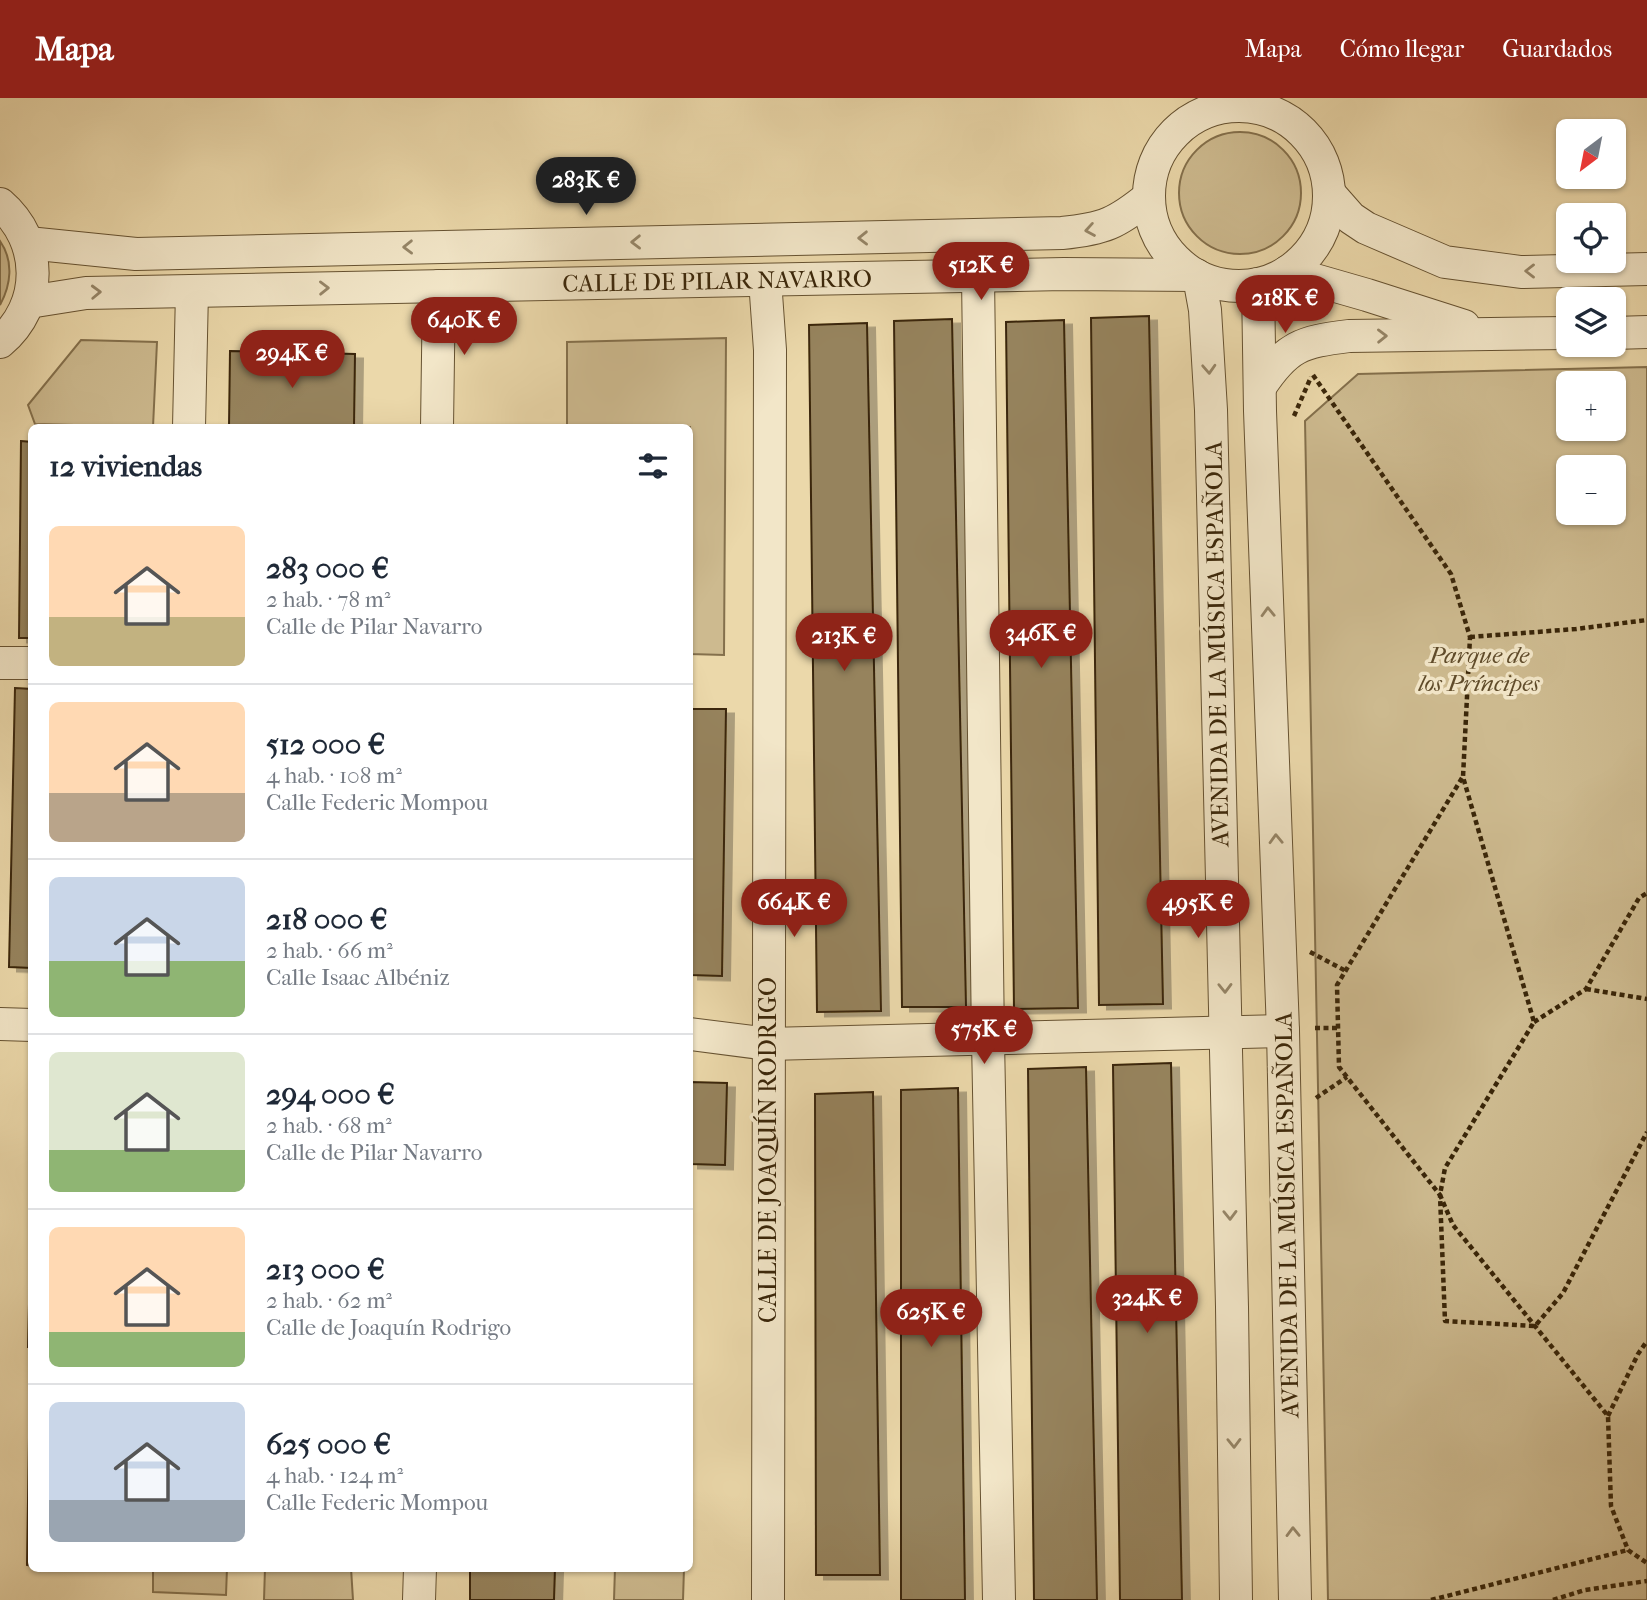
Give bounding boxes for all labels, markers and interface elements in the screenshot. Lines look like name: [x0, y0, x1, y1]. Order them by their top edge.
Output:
text: Mapa: [35, 30, 114, 69]
text: Mapa: [1244, 35, 1302, 63]
text: Cómo llegar: [1340, 35, 1464, 63]
text: Guardados: [1502, 35, 1612, 63]
north arrow: [1556, 119, 1626, 189]
map controls: [1556, 119, 1626, 525]
pin: 283K €: [529, 158, 643, 217]
text: 283K €: [552, 166, 620, 193]
button: locate: [1556, 203, 1626, 273]
one-way arrow: [1084, 222, 1096, 237]
one-way arrow: [858, 230, 869, 245]
one-way arrow: [630, 235, 641, 250]
one-way arrow: [403, 240, 414, 255]
pin: 512K €: [924, 242, 1038, 302]
text: 512K €: [948, 251, 1014, 278]
one-way arrow: [1524, 263, 1535, 279]
street label: CALLE DE PILAR NAVARRO: [562, 264, 872, 298]
pin: 218K €: [1228, 275, 1342, 335]
one-way arrow: [319, 280, 329, 296]
text: 218K €: [1252, 284, 1318, 311]
one-way arrow: [91, 285, 102, 300]
button: layers: [1556, 287, 1626, 357]
pin: 640K €: [407, 298, 521, 357]
text: 640K €: [427, 306, 501, 333]
one-way arrow: [1376, 328, 1387, 343]
pin: 294K €: [235, 330, 349, 390]
text: 294K €: [256, 339, 328, 366]
one-way arrow: [1201, 364, 1216, 375]
button: +: [1556, 371, 1626, 441]
street label: AVENIDA DE LA MÚSICA ESPAÑOLA: [1198, 440, 1235, 848]
icon: filters: [634, 447, 672, 485]
text: 12 viviendas: [49, 449, 202, 484]
button: −: [1556, 455, 1626, 525]
text: 283 000 €: [266, 551, 389, 586]
icon: home: [105, 554, 189, 638]
text: 2 hab. · 78 m²: [266, 586, 390, 613]
one-way arrow: [1260, 606, 1275, 617]
pin: 346K €: [984, 610, 1098, 670]
text: Calle de Pilar Navarro: [266, 613, 482, 640]
pin: 213K €: [787, 614, 901, 673]
text: 346K €: [1006, 619, 1076, 646]
text: 213K €: [812, 622, 876, 649]
park label: Parque de los Príncipes: [1418, 641, 1540, 697]
text: 512 000 €: [266, 727, 385, 762]
icon: home: [105, 730, 189, 814]
text: 4 hab. · 108 m²: [266, 762, 402, 789]
text: Calle Federic Mompou: [266, 789, 488, 816]
one-way arrow: [1269, 833, 1284, 844]
pin: 664K €: [737, 880, 851, 939]
pin: 495K €: [1141, 880, 1255, 940]
text: 664K €: [757, 888, 831, 915]
text: 495K €: [1163, 889, 1233, 916]
text: 218 000 €: [266, 902, 388, 937]
icon: home: [105, 905, 189, 989]
text: 2 hab. · 66 m²: [266, 937, 393, 964]
text: Calle Isaac Albéniz: [266, 964, 450, 991]
street label: CALLE DE JOAQUÍN RODRIGO: [753, 977, 782, 1323]
one-way arrow: [1217, 983, 1233, 994]
pin: 575K €: [927, 1006, 1041, 1066]
street label: AVENIDA DE LA MÚSICA ESPAÑOLA: [1268, 1011, 1305, 1419]
text: 575K €: [951, 1015, 1017, 1042]
text: 294 000 €: [266, 1077, 395, 1112]
icon: home: [105, 1080, 189, 1164]
text: 2 hab. · 68 m²: [266, 1112, 392, 1139]
text: Calle de Pilar Navarro: [266, 1139, 482, 1166]
one-way arrow: [1222, 1210, 1237, 1221]
text: 213 000 €: [266, 1252, 385, 1287]
icon: home: [105, 1255, 189, 1339]
pin: 324K €: [1090, 1276, 1204, 1335]
text: 324K €: [1112, 1284, 1182, 1311]
text: 2 hab. · 62 m²: [266, 1287, 392, 1314]
pin: 625K €: [874, 1290, 988, 1349]
text: 625K €: [896, 1298, 966, 1325]
text: Calle de Joaquín Rodrigo: [266, 1314, 511, 1341]
text: 625 000 €: [266, 1427, 391, 1462]
icon: home: [105, 1430, 189, 1514]
one-way arrow: [1226, 1438, 1241, 1449]
text: 4 hab. · 124 m²: [266, 1462, 403, 1489]
text: Calle Federic Mompou: [266, 1489, 488, 1516]
one-way arrow: [1286, 1526, 1301, 1537]

